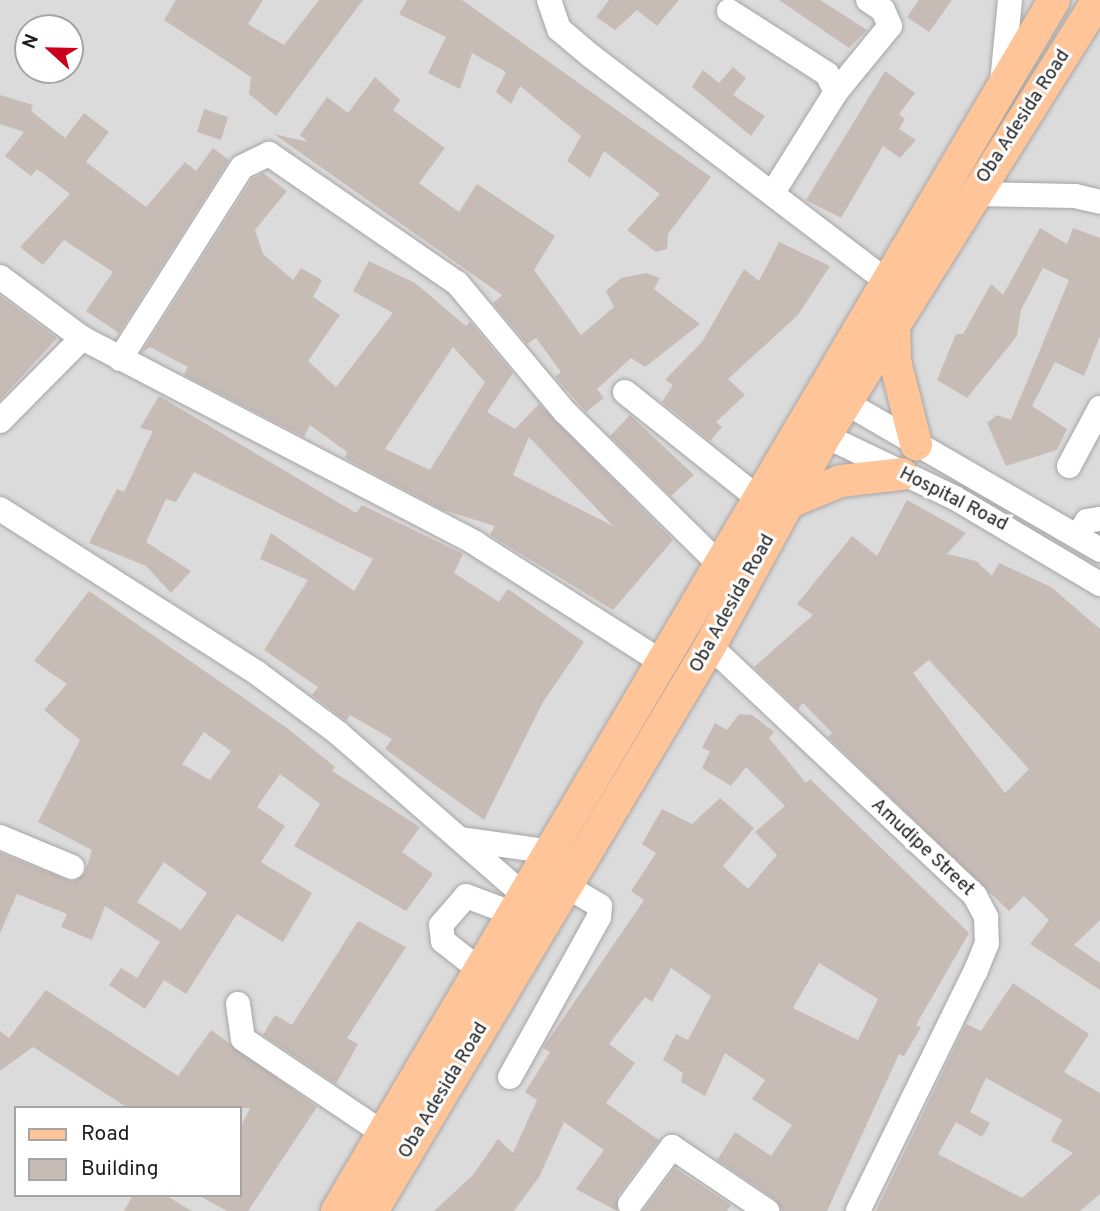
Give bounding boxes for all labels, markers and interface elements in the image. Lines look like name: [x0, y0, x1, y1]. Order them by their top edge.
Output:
north arrow: [14, 14, 84, 84]
text: N: [18, 31, 45, 53]
street label: Oba Adesida Road: [972, 46, 1076, 188]
street label: Hospital Road: [895, 463, 1011, 537]
street label: Oba Adesida Road: [685, 530, 781, 678]
street label: Amudipe Street: [866, 794, 978, 902]
street label: Oba Adesida Road: [394, 1018, 494, 1164]
legend: [14, 1106, 242, 1197]
text: Road: [81, 1121, 130, 1148]
text: Building: [81, 1156, 159, 1183]

